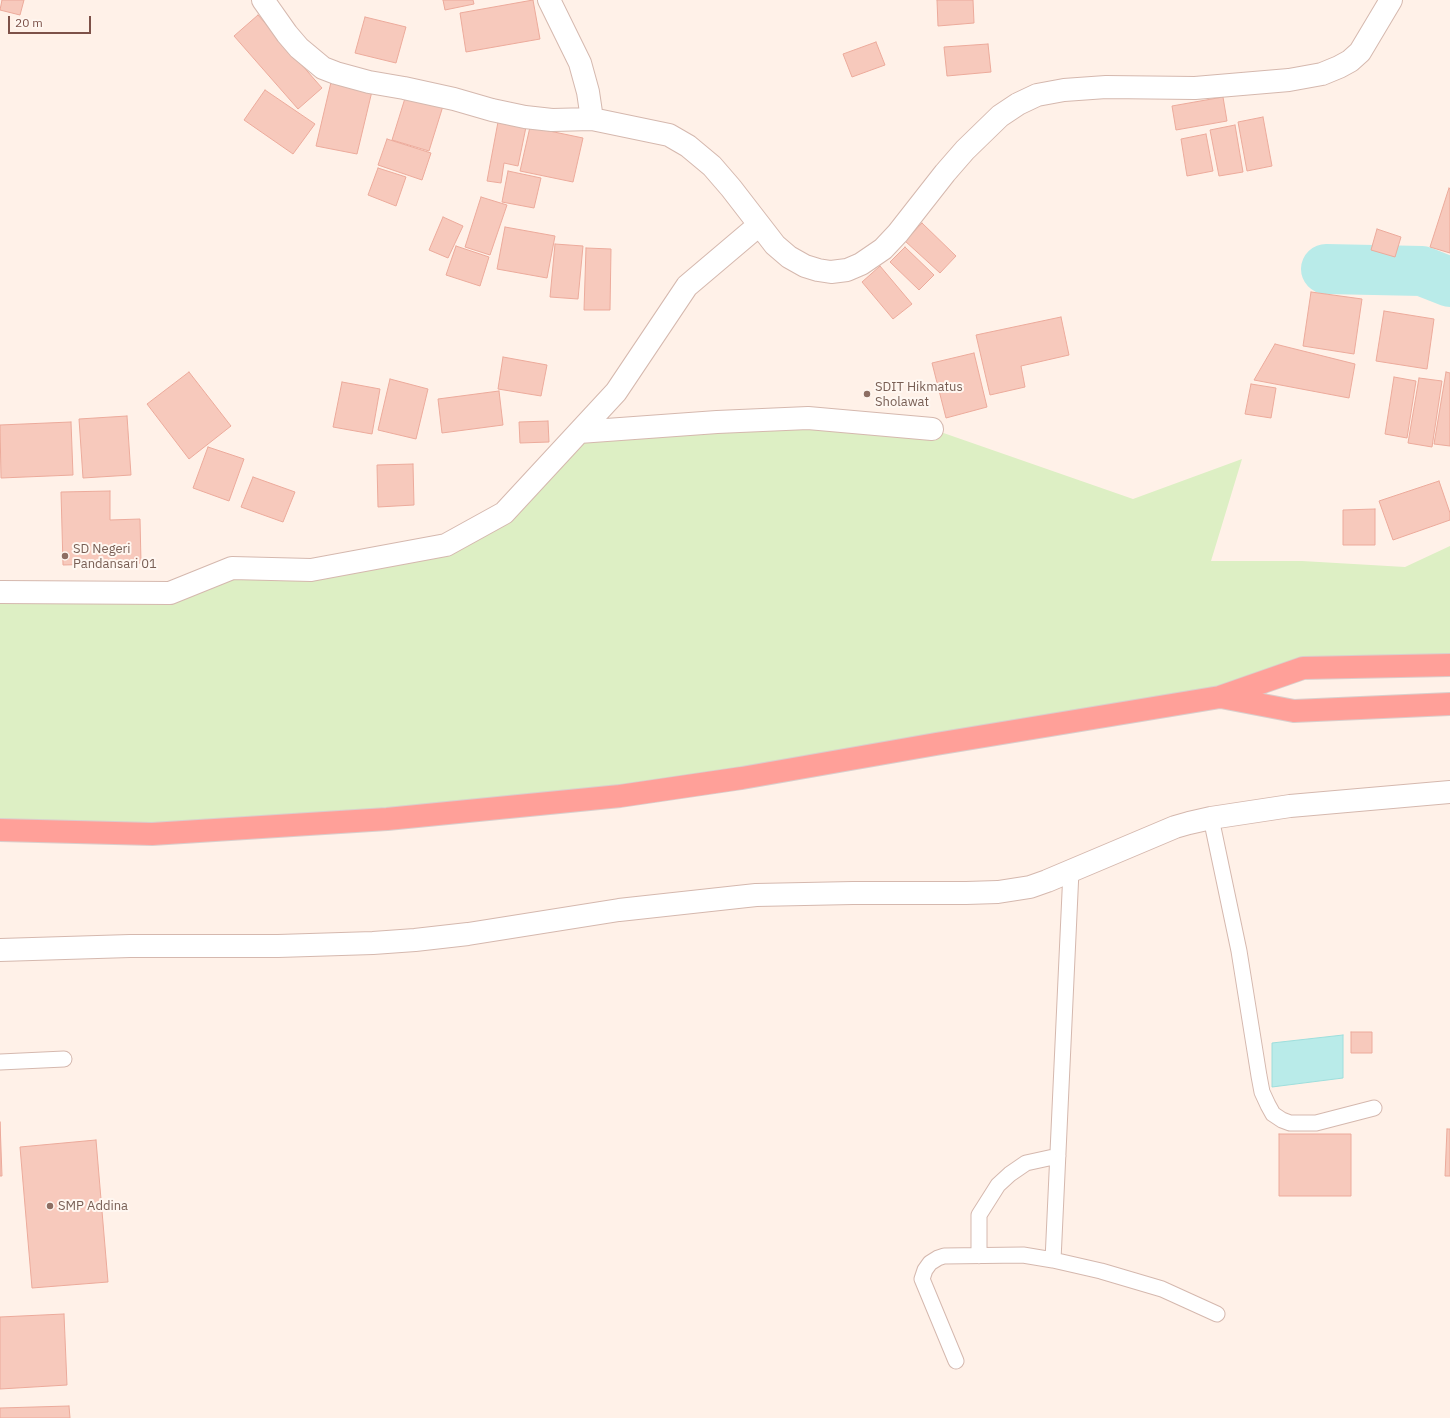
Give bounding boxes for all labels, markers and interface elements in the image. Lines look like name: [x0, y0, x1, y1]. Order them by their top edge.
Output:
scale bar: [10, 8, 93, 34]
text: 20 m: [15, 15, 43, 30]
place label: SDIT Hikmatus Sholawat: [875, 379, 963, 410]
marker: SDIT Hikmatus Sholawat: [862, 389, 872, 399]
place label: SD Negeri Pandansari 01: [73, 541, 157, 572]
marker: SD Negeri Pandansari 01: [60, 551, 70, 561]
place label: SMP Addina: [58, 1198, 128, 1214]
marker: SMP Addina: [45, 1201, 55, 1211]

